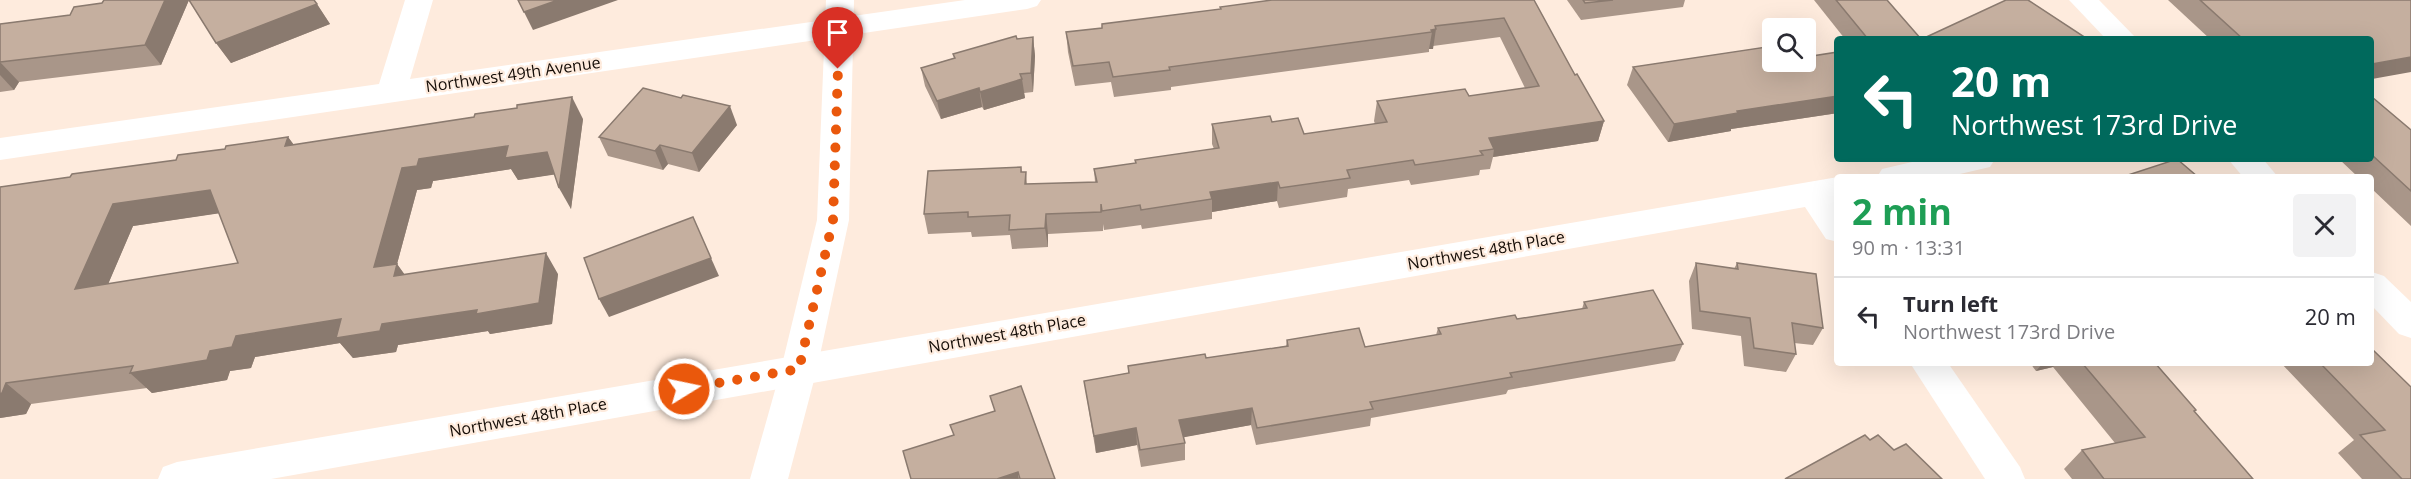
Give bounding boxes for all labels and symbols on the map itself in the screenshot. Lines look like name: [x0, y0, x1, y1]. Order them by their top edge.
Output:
pin: [812, 7, 863, 69]
street label: Northwest 49th Avenue: [424, 51, 602, 97]
street label: Northwest 48th Place: [1405, 225, 1567, 275]
street label: Northwest 48th Place: [926, 308, 1088, 358]
position arrow: [652, 357, 716, 421]
street label: Northwest 48th Place: [447, 392, 609, 442]

